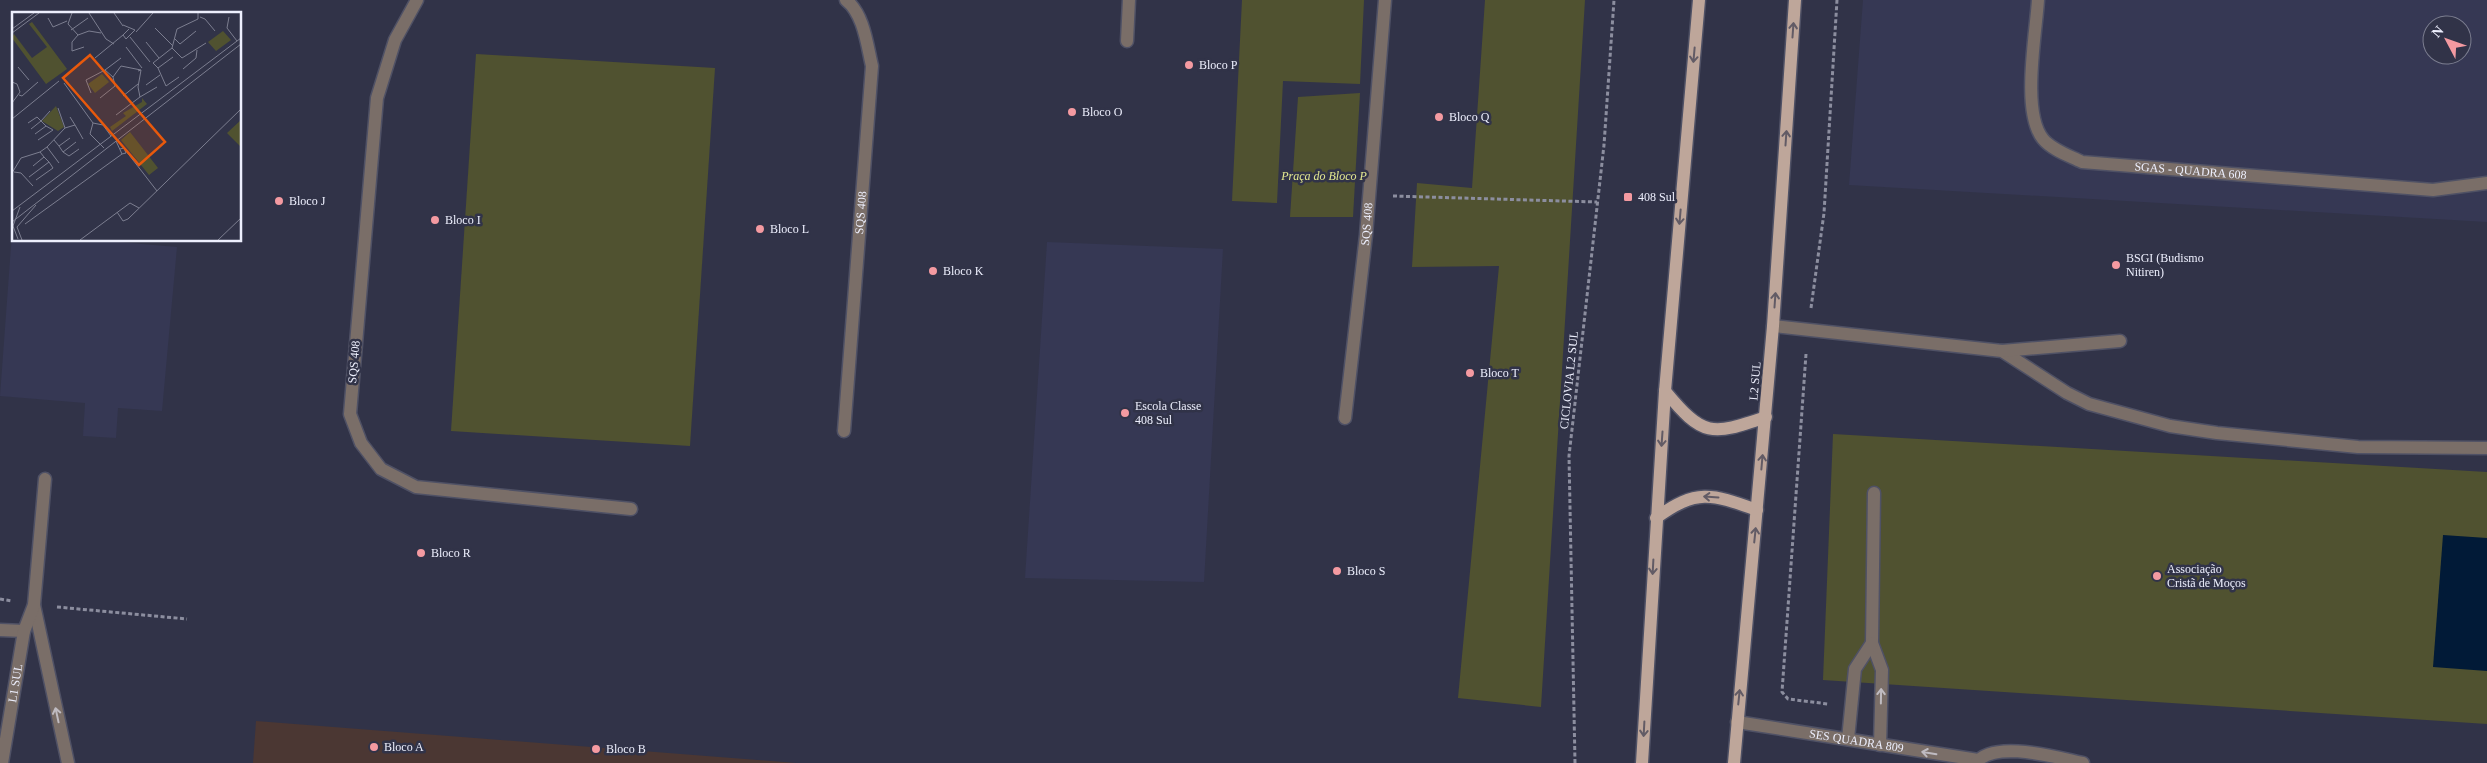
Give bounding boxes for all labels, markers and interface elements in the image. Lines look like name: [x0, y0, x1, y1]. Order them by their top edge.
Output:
inset map: [12, 12, 241, 241]
north arrow: [2422, 15, 2472, 65]
one-way arrow: [1789, 22, 1798, 38]
text: N: [2429, 23, 2447, 41]
one-way arrow: [1690, 47, 1699, 63]
place label: Bloco P: [1199, 58, 1238, 72]
marker: Bloco P: [1183, 59, 1195, 71]
place label: Bloco O: [1082, 105, 1123, 119]
marker: Bloco O: [1066, 106, 1078, 118]
place label: Bloco Q: [1449, 110, 1490, 124]
marker: Bloco Q: [1433, 111, 1445, 123]
one-way arrow: [1781, 130, 1790, 146]
street label: SGAS - QUADRA 608: [2134, 159, 2247, 182]
park label: Praça do Bloco P: [1280, 169, 1367, 183]
place label: 408 Sul: [1638, 190, 1676, 204]
street label: SQS 408: [852, 191, 869, 235]
marker: 408 Sul: [1622, 191, 1634, 203]
place label: Bloco J: [289, 194, 326, 208]
marker: Bloco J: [273, 195, 285, 207]
street label: SQS 408: [1358, 202, 1376, 246]
one-way arrow: [1676, 209, 1685, 225]
place label: Bloco I: [445, 213, 481, 227]
marker: Bloco I: [429, 214, 441, 226]
place label: Bloco L: [770, 222, 809, 236]
marker: Bloco L: [754, 223, 766, 235]
place label: BSGI (Budismo Nitiren): [2126, 251, 2204, 279]
marker: BSGI (Budismo Nitiren): [2110, 259, 2122, 271]
place label: Bloco K: [943, 264, 984, 278]
marker: Bloco K: [927, 265, 939, 277]
one-way arrow: [1770, 292, 1779, 308]
street label: CICLOVIA L2 SUL: [1557, 330, 1581, 430]
street label: SQS 408: [345, 340, 363, 384]
street label: L2 SUL: [1746, 361, 1764, 401]
place label: Bloco T: [1480, 366, 1519, 380]
marker: Bloco T: [1464, 367, 1476, 379]
place label: Escola Classe 408 Sul: [1135, 399, 1201, 427]
marker: Escola Classe 408 Sul: [1119, 407, 1131, 419]
one-way arrow: [1657, 431, 1666, 447]
one-way arrow: [1757, 454, 1766, 470]
one-way arrow: [1703, 493, 1719, 502]
one-way arrow: [1750, 528, 1760, 544]
place label: Bloco R: [431, 546, 471, 560]
marker: Bloco R: [415, 547, 427, 559]
one-way arrow: [1649, 559, 1658, 575]
place label: Associação Cristã de Moços: [2167, 562, 2246, 590]
place label: Bloco S: [1347, 564, 1385, 578]
marker: Bloco S: [1331, 565, 1343, 577]
marker: Associação Cristã de Moços: [2151, 570, 2163, 582]
street label: L1 SUL: [5, 663, 25, 704]
one-way arrow: [1876, 688, 1886, 704]
one-way arrow: [1734, 689, 1744, 705]
one-way arrow: [52, 708, 62, 724]
one-way arrow: [1639, 721, 1648, 737]
street label: SES QUADRA 809: [1808, 726, 1905, 755]
place label: Bloco A: [384, 740, 424, 754]
marker: Bloco A: [368, 741, 380, 753]
place label: Bloco B: [606, 742, 646, 756]
marker: Bloco B: [590, 743, 602, 755]
one-way arrow: [1922, 748, 1938, 758]

